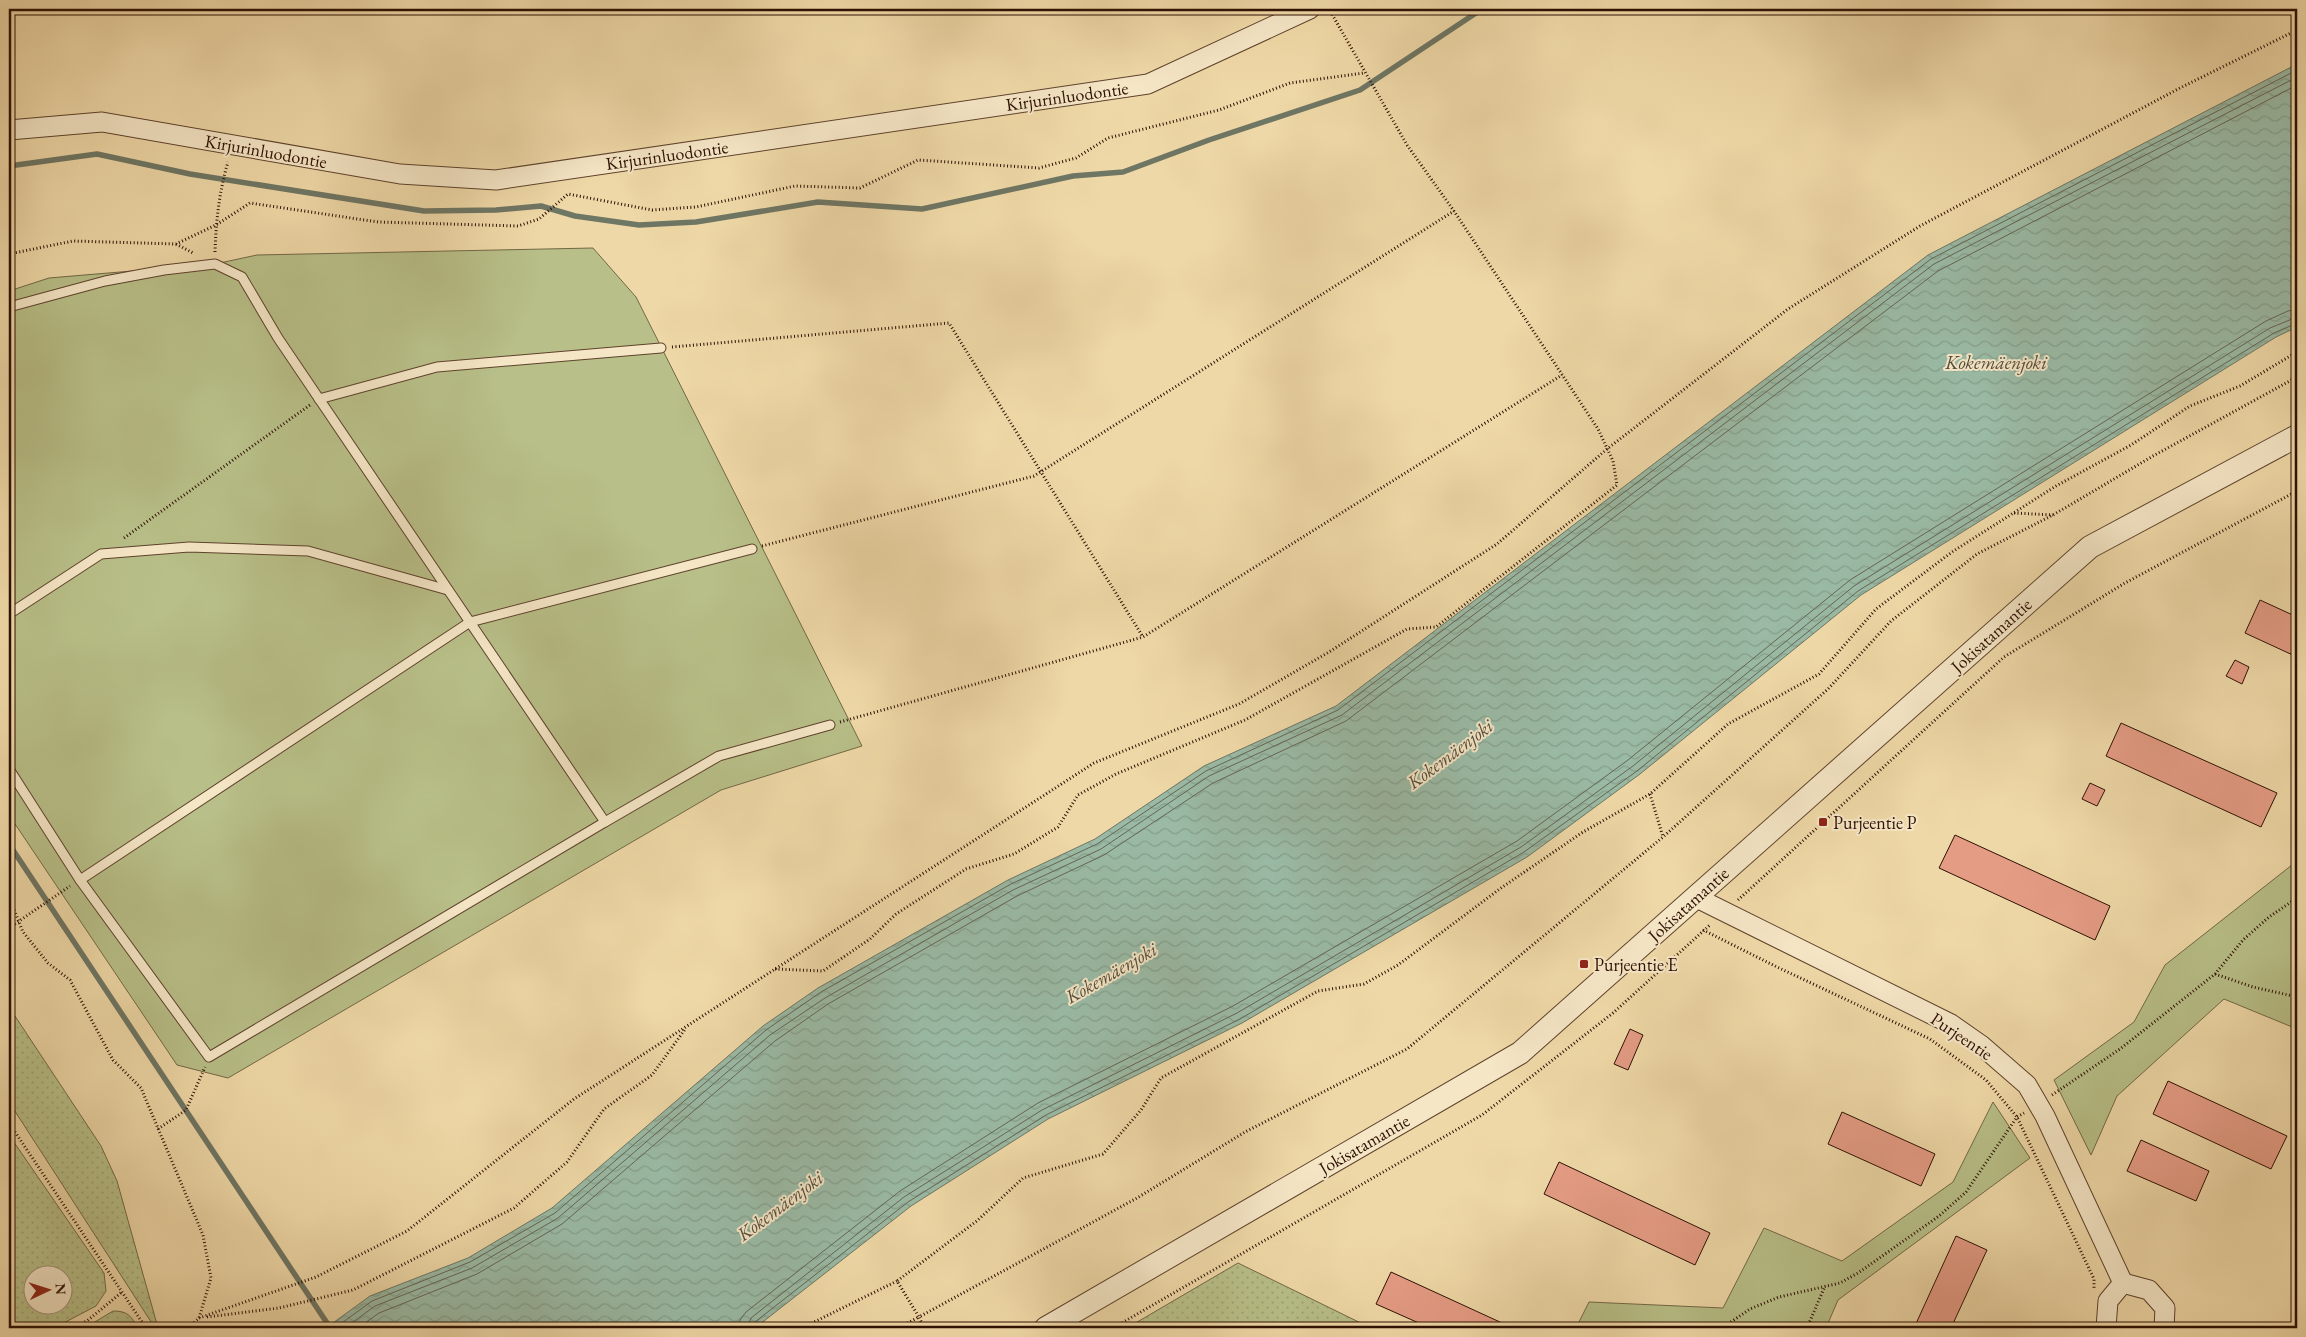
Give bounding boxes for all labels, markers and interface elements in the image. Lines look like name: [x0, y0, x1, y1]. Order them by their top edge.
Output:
street label: Kirjurinluodontie: [1004, 76, 1130, 116]
street label: Kirjurinluodontie: [203, 129, 329, 173]
street label: Kirjurinluodontie: [604, 135, 730, 175]
water label: Kokemäenjoki: [1944, 350, 2048, 375]
street label: Jokisatamantie: [1944, 593, 2036, 679]
water label: Kokemäenjoki: [1401, 713, 1499, 795]
place label: Purjeentie P: [1833, 811, 1917, 834]
marker: Purjeentie P: [1817, 816, 1829, 828]
street label: Jokisatamantie: [1641, 862, 1733, 948]
water label: Kokemäenjoki: [1060, 936, 1162, 1010]
place label: Purjeentie E: [1594, 953, 1678, 976]
marker: Purjeentie E: [1578, 958, 1590, 970]
street label: Purjeentie: [1927, 1007, 1997, 1065]
street label: Jokisatamantie: [1313, 1109, 1414, 1180]
water label: Kokemäenjoki: [731, 1165, 829, 1247]
north arrow: [22, 1264, 72, 1314]
text: N: [52, 1283, 70, 1296]

